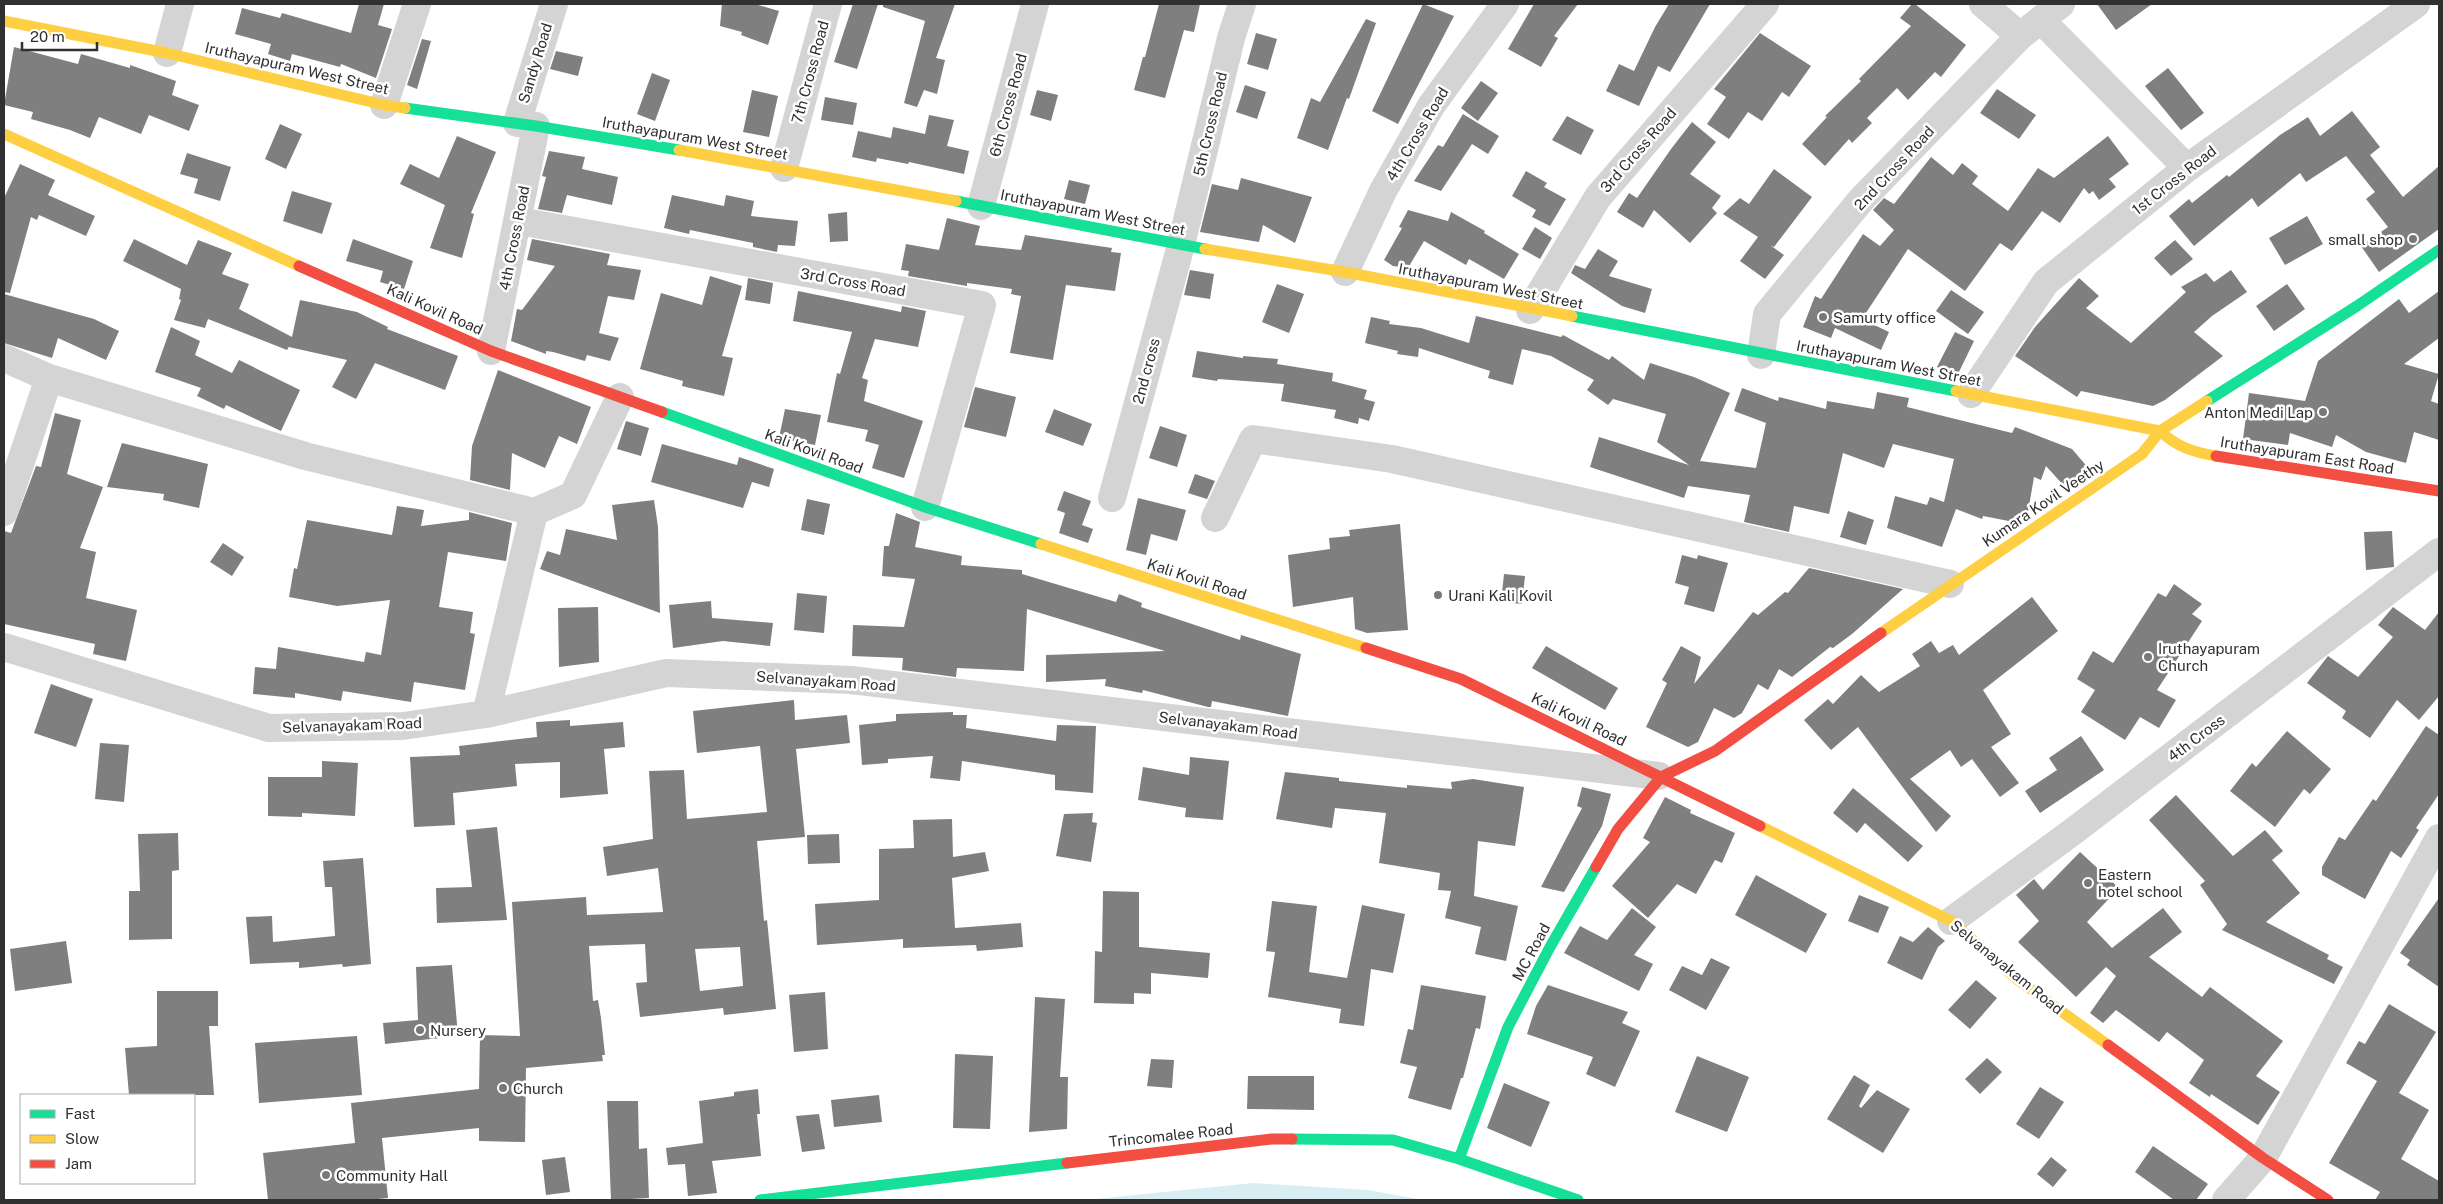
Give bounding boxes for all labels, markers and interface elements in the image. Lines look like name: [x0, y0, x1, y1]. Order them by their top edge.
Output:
street label: 7th Cross Road: [788, 19, 832, 125]
scale bar: [22, 20, 98, 52]
street label: Sandy Road: [515, 21, 555, 105]
text: 20 m: [30, 28, 65, 45]
street label: Iruthayapuram West Street: [203, 39, 391, 97]
street label: 6th Cross Road: [986, 51, 1030, 159]
street label: 5th Cross Road: [1190, 70, 1230, 178]
street label: 4th Cross Road: [1382, 84, 1452, 184]
street label: 3rd Cross Road: [1597, 104, 1679, 196]
street label: Iruthayapuram West Street: [601, 113, 789, 163]
street label: 2nd Cross Road: [1851, 122, 1937, 214]
street label: 1st Cross Road: [2129, 142, 2219, 218]
street label: 4th Cross Road: [496, 184, 532, 292]
street label: Iruthayapuram West Street: [999, 186, 1187, 238]
place label: small shop: [2328, 231, 2403, 248]
marker: small shop: [2407, 233, 2419, 245]
street label: Iruthayapuram West Street: [1397, 260, 1585, 312]
street label: 3rd Cross Road: [799, 264, 907, 300]
street label: Kali Kovil Road: [384, 280, 486, 338]
place label: Samurty office: [1833, 309, 1936, 326]
marker: Samurty office: [1817, 311, 1829, 323]
street label: 2nd cross: [1129, 336, 1163, 406]
street label: Iruthayapuram West Street: [1795, 337, 1983, 389]
place label: Anton Medi Lap: [2204, 404, 2313, 421]
marker: Anton Medi Lap: [2317, 406, 2329, 418]
street label: Kali Kovil Road: [762, 425, 866, 477]
street label: Iruthayapuram East Road: [2219, 433, 2395, 477]
street label: Kumara Kovil Veethy: [1979, 456, 2107, 550]
street label: Kali Kovil Road: [1145, 555, 1249, 603]
place label: Urani Kali Kovil: [1448, 587, 1553, 604]
marker: Urani Kali Kovil: [1432, 589, 1444, 601]
place label: Iruthayapuram Church: [2158, 640, 2260, 674]
marker: Iruthayapuram Church: [2142, 651, 2154, 663]
street label: Selvanayakam Road: [756, 668, 896, 694]
street label: Kali Kovil Road: [1529, 689, 1629, 749]
street label: Selvanayakam Road: [1158, 708, 1298, 742]
street label: 4th Cross: [2164, 711, 2228, 765]
street label: Selvanayakam Road: [282, 714, 422, 736]
place label: Eastern hotel school: [2098, 866, 2183, 900]
marker: Eastern hotel school: [2082, 877, 2094, 889]
street label: Selvanayakam Road: [1947, 916, 2067, 1018]
street label: MC Road: [1509, 920, 1553, 984]
place label: Nursery: [430, 1022, 486, 1039]
marker: Nursery: [414, 1024, 426, 1036]
place label: Church: [513, 1080, 563, 1097]
marker: Church: [497, 1082, 509, 1094]
legend: [20, 1094, 195, 1184]
text: Fast: [65, 1105, 95, 1122]
street label: Trincomalee Road: [1108, 1120, 1234, 1150]
text: Slow: [65, 1130, 100, 1147]
text: Jam: [65, 1155, 92, 1172]
place label: Community Hall: [336, 1167, 448, 1184]
marker: Community Hall: [320, 1169, 332, 1181]

